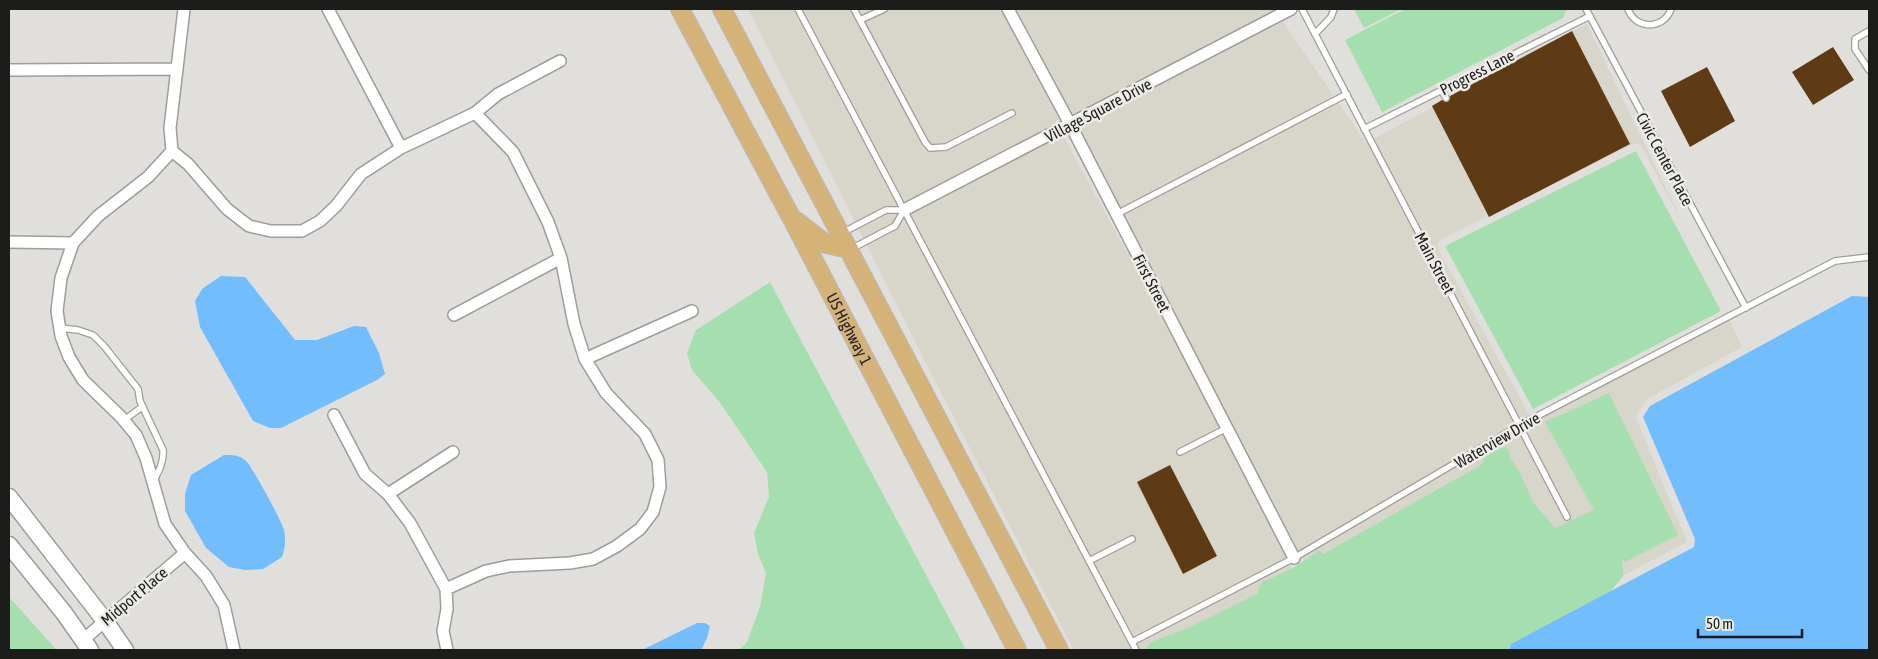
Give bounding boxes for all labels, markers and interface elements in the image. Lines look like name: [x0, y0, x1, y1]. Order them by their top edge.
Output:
street label: Progress Lane: [1437, 46, 1518, 99]
street label: Village Square Drive: [1042, 74, 1155, 147]
street label: Civic Center Place: [1633, 109, 1697, 209]
street label: Main Street: [1411, 229, 1459, 297]
street label: First Street: [1130, 251, 1174, 315]
street label: US Highway 1: [823, 290, 876, 368]
street label: Waterview Drive: [1451, 408, 1543, 472]
street label: Midport Place: [97, 563, 172, 630]
scale bar: [1698, 606, 1802, 638]
text: 50 m: [1706, 615, 1733, 632]

